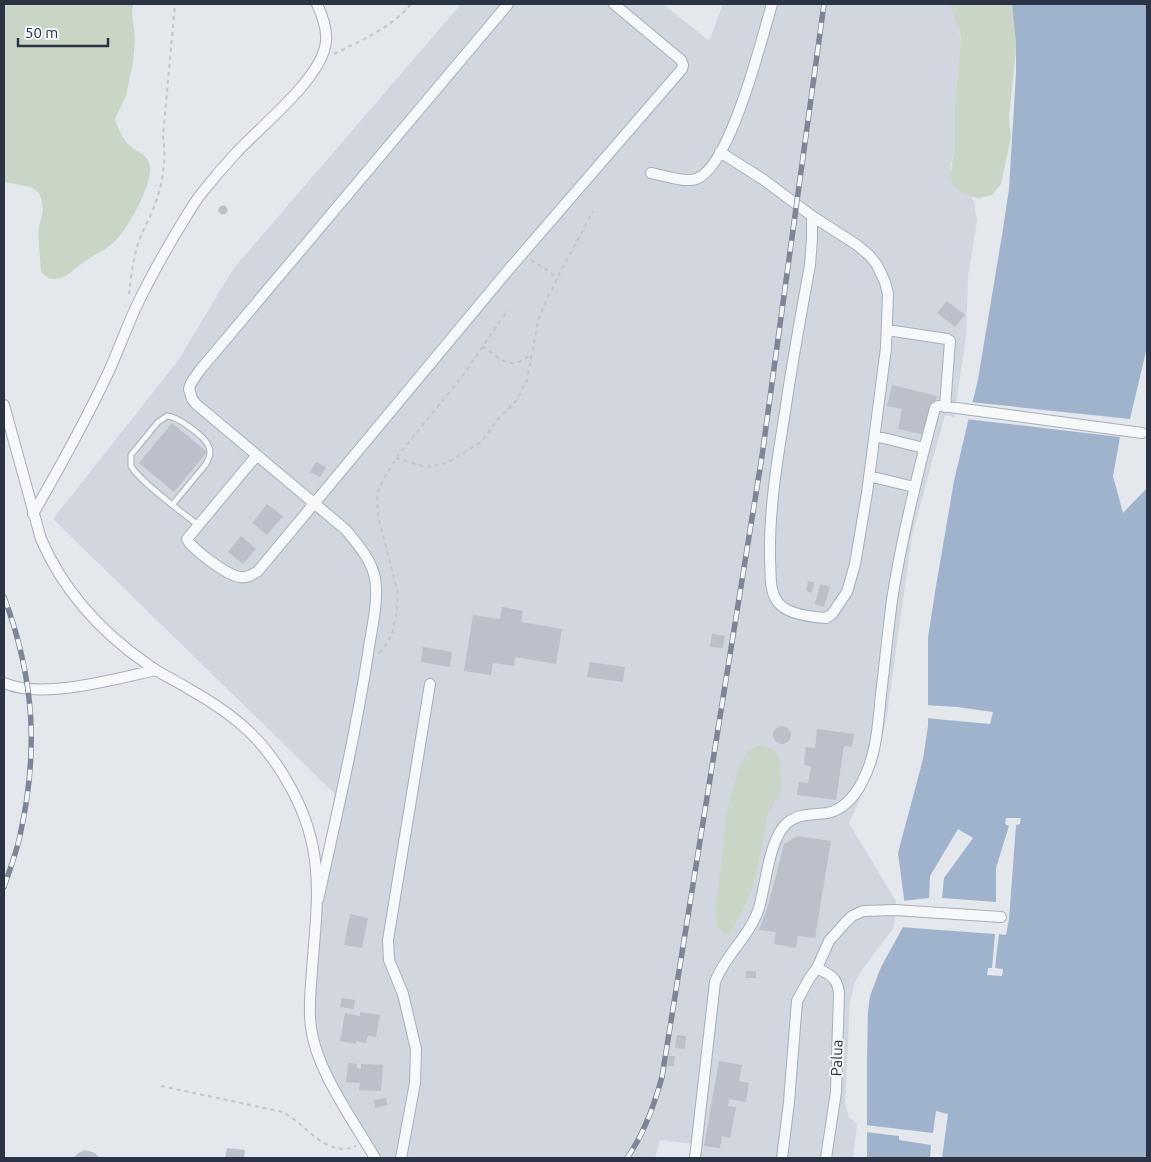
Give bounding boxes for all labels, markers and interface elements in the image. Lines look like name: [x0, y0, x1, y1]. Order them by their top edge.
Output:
scale bar: [18, 15, 108, 47]
text: 50 m: [25, 24, 58, 41]
street label: Palua: [827, 1039, 846, 1077]

